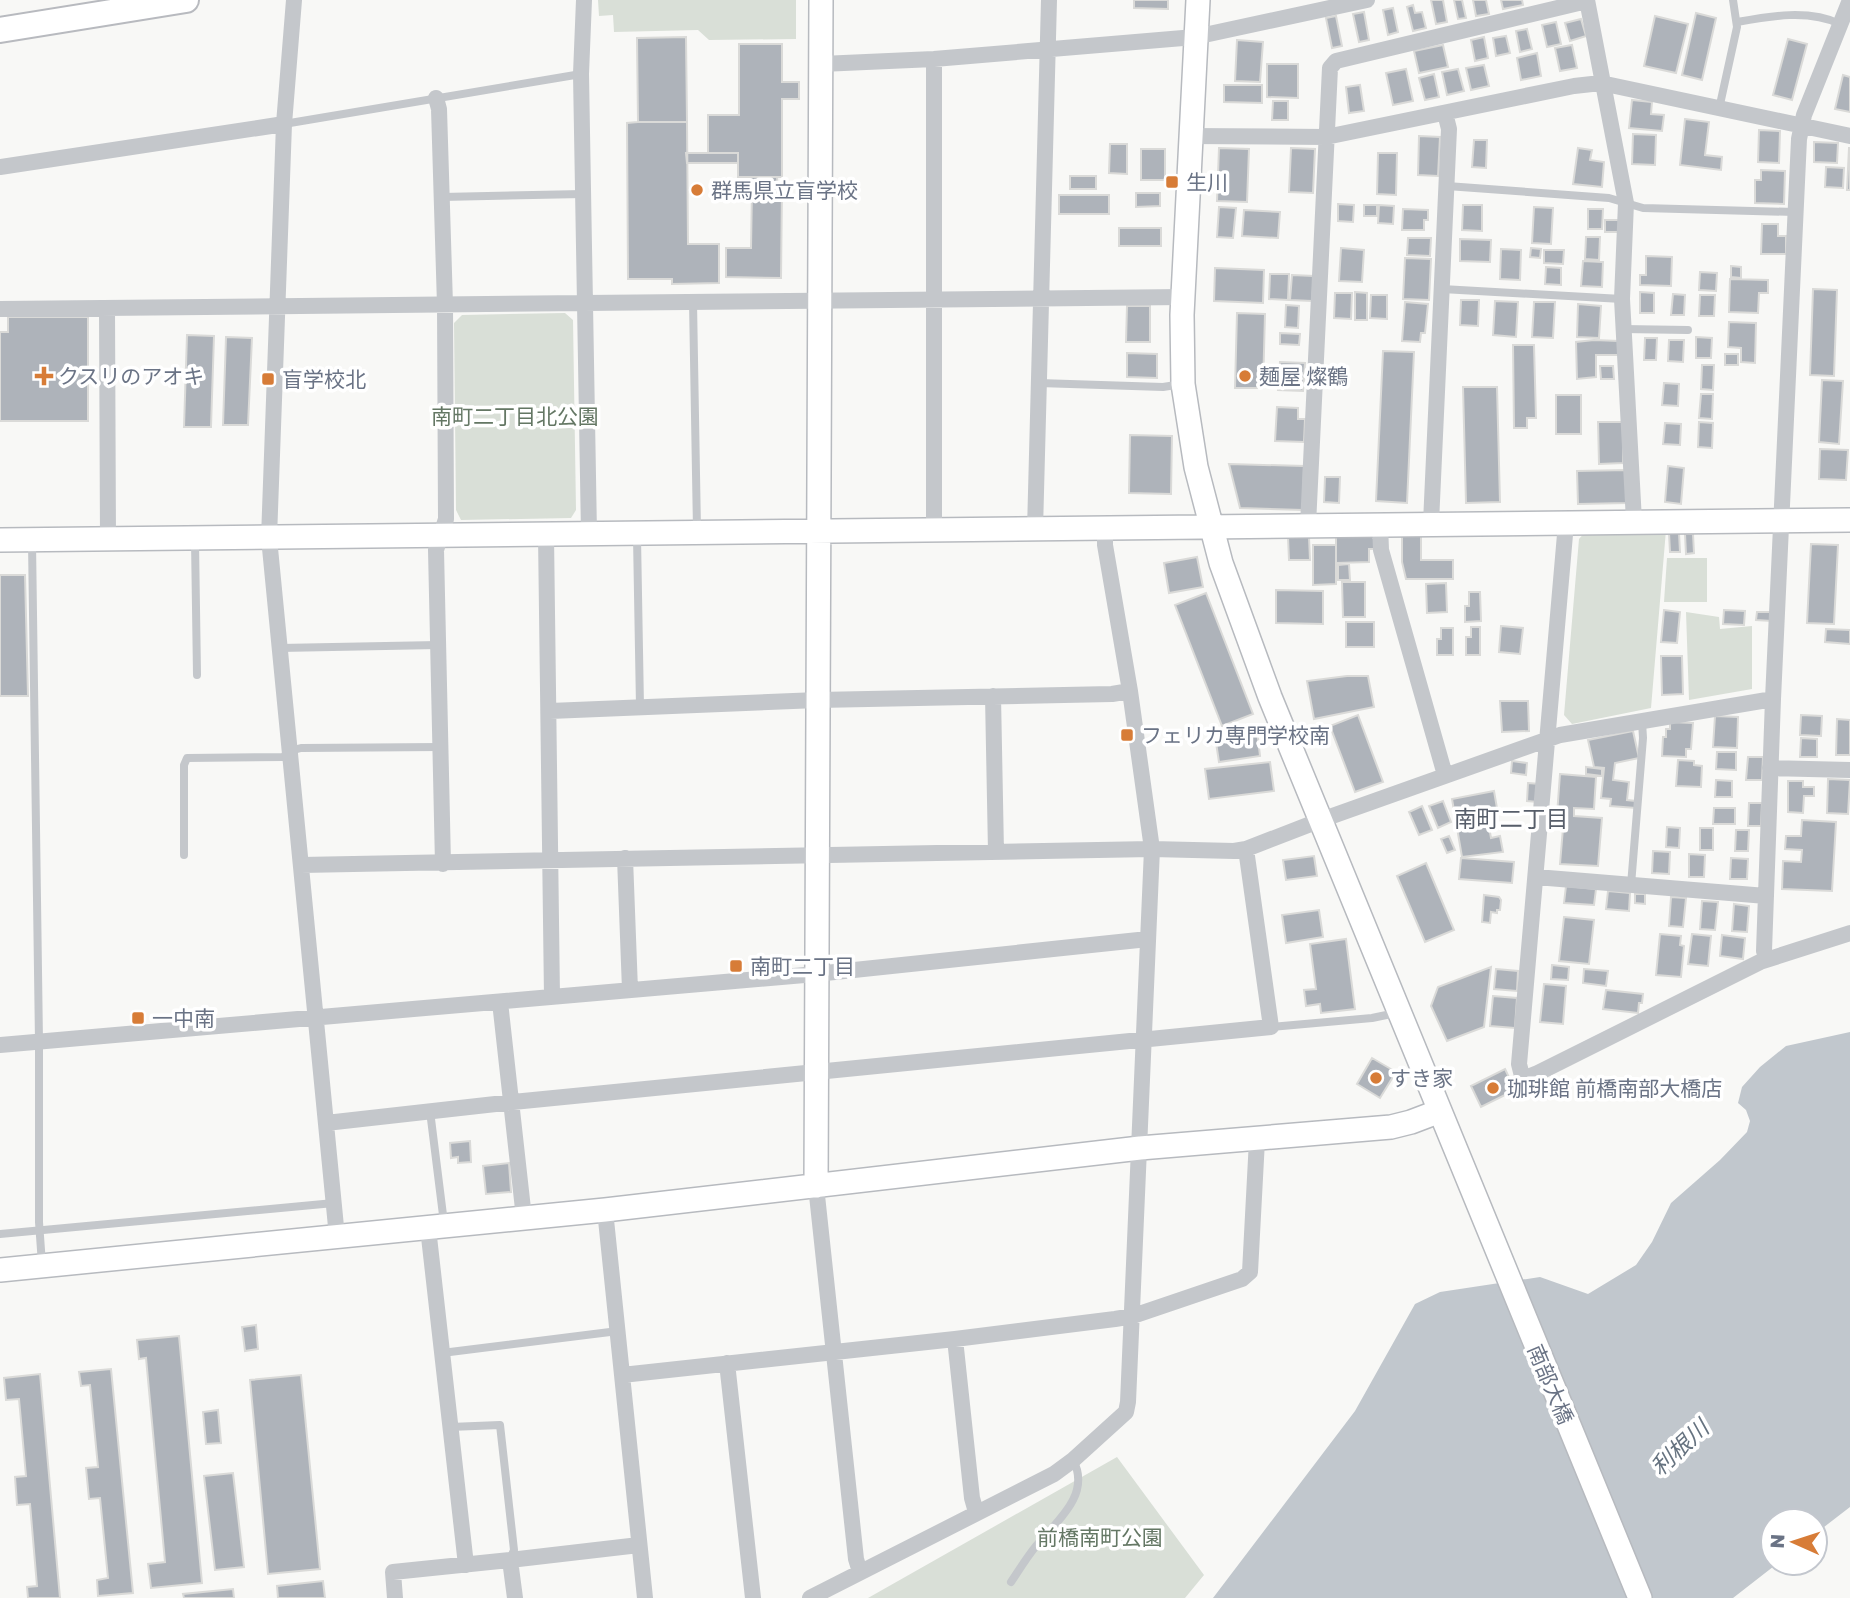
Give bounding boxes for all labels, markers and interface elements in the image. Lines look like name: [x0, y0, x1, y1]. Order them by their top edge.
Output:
place label: 生川: [1186, 169, 1228, 195]
marker: 生川: [1164, 174, 1180, 190]
place label: 群馬県立盲学校: [711, 177, 858, 203]
marker: 群馬県立盲学校: [689, 182, 705, 198]
place label: クスリのアオキ: [58, 363, 204, 389]
place label: 麺屋 燦鶴: [1259, 363, 1348, 389]
place label: 盲学校北: [282, 366, 366, 392]
marker: クスリのアオキ: [36, 368, 52, 384]
marker: 麺屋 燦鶴: [1237, 368, 1253, 384]
marker: 盲学校北: [260, 371, 276, 387]
park label: 南町二丁目北公園: [431, 403, 599, 429]
place label: フェリカ専門学校南: [1141, 722, 1330, 748]
marker: フェリカ専門学校南: [1119, 727, 1135, 743]
district label: 南町二丁目: [1454, 804, 1569, 832]
place label: 南町二丁目: [750, 953, 855, 979]
marker: 南町二丁目: [728, 958, 744, 974]
place label: 一中南: [152, 1005, 215, 1031]
marker: 一中南: [130, 1010, 146, 1026]
place label: すき家: [1390, 1065, 1453, 1091]
marker: すき家: [1368, 1070, 1384, 1086]
place label: 珈琲館 前橋南部大橋店: [1507, 1075, 1722, 1101]
marker: 珈琲館 前橋南部大橋店: [1485, 1080, 1501, 1096]
street label: 南部大橋: [1523, 1340, 1579, 1428]
water label: 利根川: [1644, 1411, 1716, 1481]
north arrow: [1759, 1507, 1829, 1577]
park label: 前橋南町公園: [1037, 1524, 1163, 1550]
text: N: [1765, 1533, 1788, 1549]

